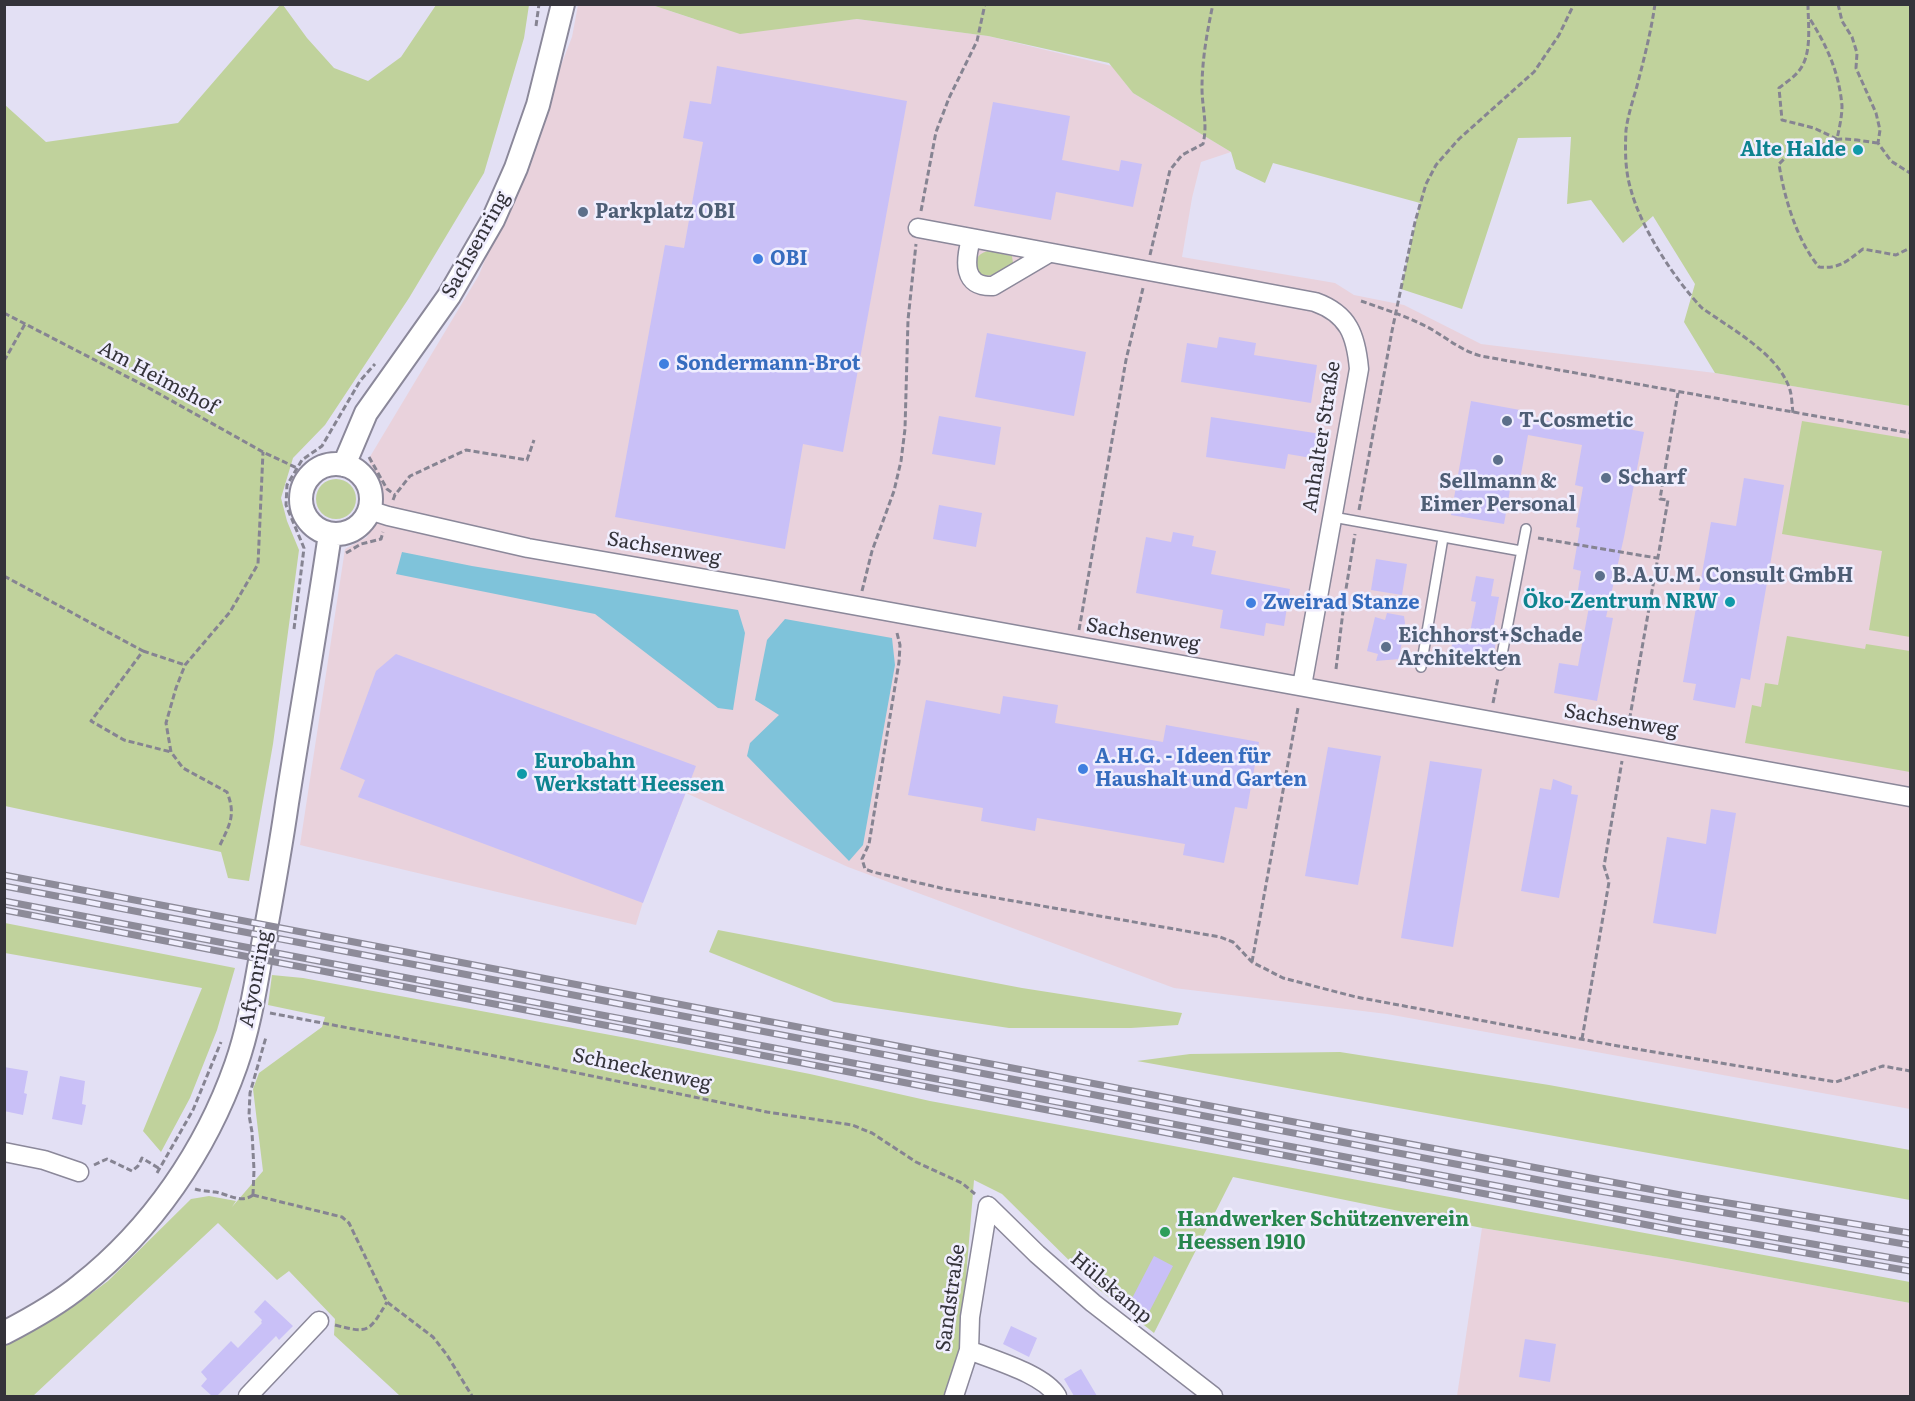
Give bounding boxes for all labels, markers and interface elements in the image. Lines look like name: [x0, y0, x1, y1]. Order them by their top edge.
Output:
place label: Alte Halde: [1740, 138, 1846, 162]
marker: Alte Halde: [1851, 143, 1865, 157]
street label: Sachsenring: [437, 188, 515, 302]
place label: Parkplatz OBI: [595, 200, 736, 224]
marker: Parkplatz OBI: [576, 205, 590, 219]
place label: OBI: [770, 247, 808, 271]
marker: OBI: [751, 252, 765, 266]
street label: Am Heimshof: [94, 336, 222, 420]
place label: Sondermann-Brot: [676, 352, 860, 376]
marker: Sondermann-Brot: [657, 357, 671, 371]
street label: Anhalter Straße: [1298, 359, 1346, 515]
place label: T-Cosmetic: [1519, 409, 1633, 433]
marker: T-Cosmetic: [1500, 414, 1514, 428]
marker: Sellmann & Eimer Personal: [1491, 453, 1505, 467]
place label: Scharf: [1618, 466, 1686, 490]
place label: Sellmann & Eimer Personal: [1420, 470, 1576, 517]
marker: Scharf: [1599, 471, 1613, 485]
street label: Sachsenweg: [605, 527, 723, 571]
place label: B.A.U.M. Consult GmbH: [1612, 564, 1853, 588]
marker: B.A.U.M. Consult GmbH: [1593, 569, 1607, 583]
place label: Öko-Zentrum NRW: [1523, 590, 1718, 614]
place label: Zweirad Stanze: [1263, 591, 1420, 615]
marker: Öko-Zentrum NRW: [1723, 595, 1737, 609]
marker: Zweirad Stanze: [1244, 596, 1258, 610]
street label: Sachsenweg: [1084, 613, 1202, 657]
place label: Eichhorst+Schade Architekten: [1398, 624, 1583, 671]
marker: Eichhorst+Schade Architekten: [1379, 640, 1393, 654]
street label: Sachsenweg: [1562, 699, 1680, 743]
place label: A.H.G. - Ideen für Haushalt und Garten: [1095, 745, 1307, 792]
place label: Eurobahn Werkstatt Heessen: [534, 750, 725, 797]
marker: A.H.G. - Ideen für Haushalt und Garten: [1076, 762, 1090, 776]
marker: Eurobahn Werkstatt Heessen: [515, 767, 529, 781]
street label: Afyonring: [235, 928, 277, 1030]
street label: Schneckenweg: [570, 1044, 714, 1096]
place label: Handwerker Schützenverein Heessen 1910: [1177, 1208, 1469, 1255]
marker: Handwerker Schützenverein Heessen 1910: [1158, 1225, 1172, 1239]
street label: Sandstraße: [932, 1243, 970, 1353]
street label: Hülskamp: [1065, 1247, 1157, 1329]

